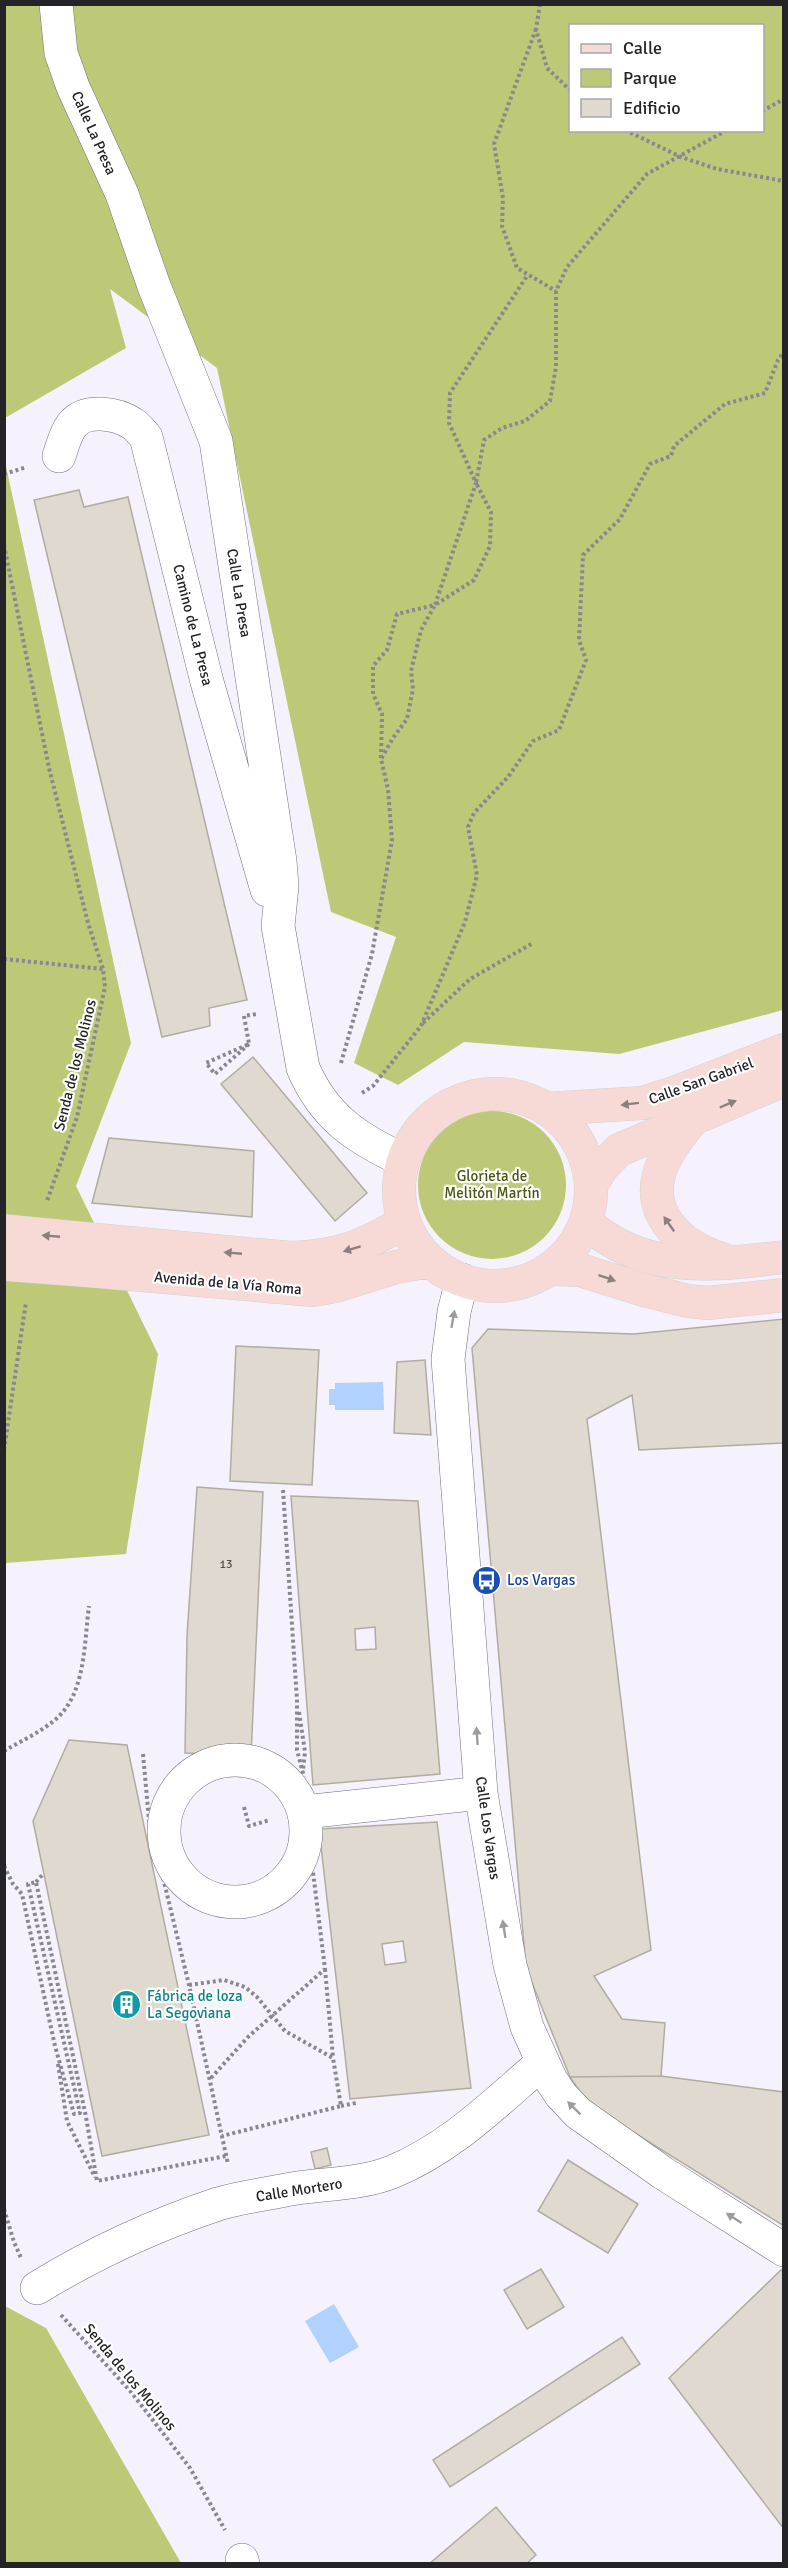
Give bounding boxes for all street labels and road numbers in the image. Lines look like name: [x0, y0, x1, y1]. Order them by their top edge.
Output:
street label: Calle La Presa: [68, 88, 120, 178]
street label: Calle La Presa: [223, 547, 255, 639]
street label: Camino de La Presa: [169, 562, 217, 688]
street label: Senda de los Molinos: [50, 997, 100, 1132]
street label: Calle San Gabriel: [646, 1054, 756, 1108]
street label: Avenida de la Vía Roma: [153, 1268, 303, 1298]
street label: Calle Los Vargas: [472, 1775, 504, 1881]
street label: Calle Mortero: [254, 2174, 344, 2206]
street label: Senda de los Molinos: [80, 2320, 180, 2435]

